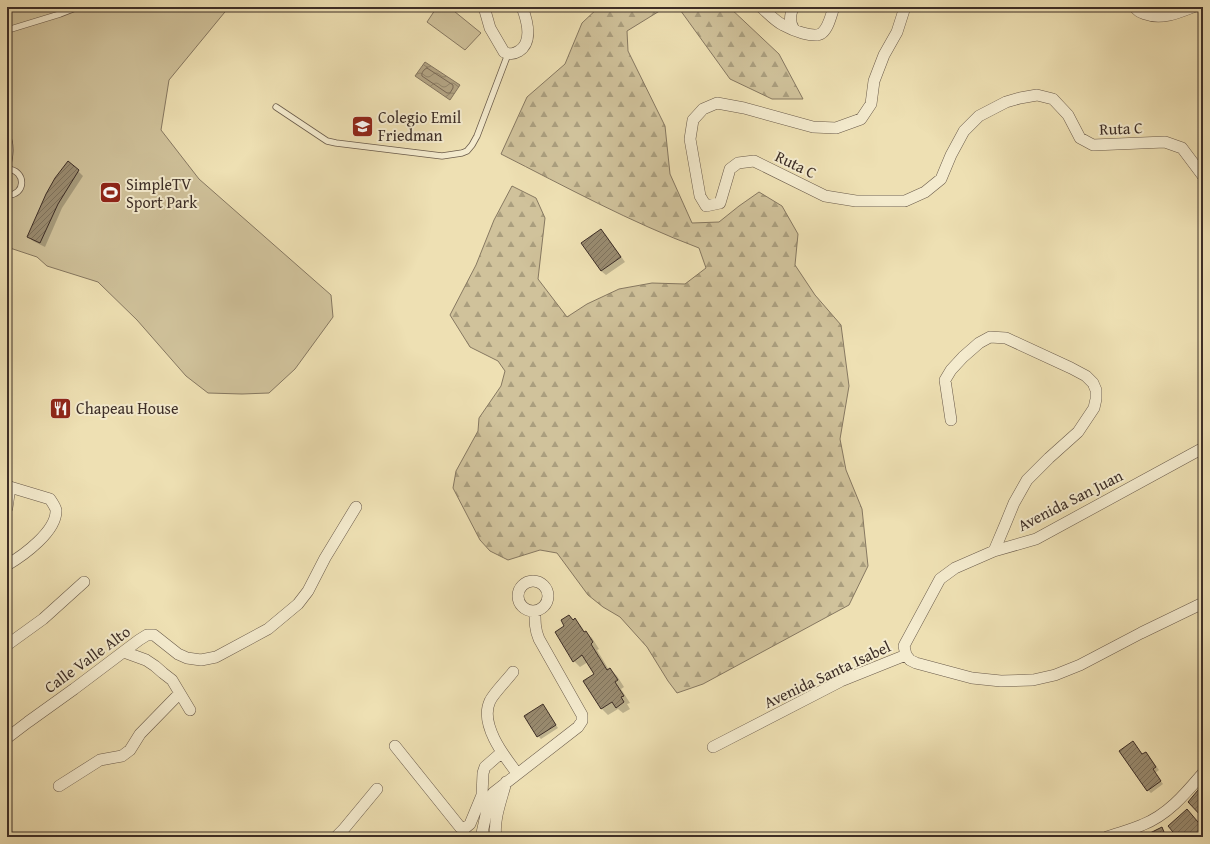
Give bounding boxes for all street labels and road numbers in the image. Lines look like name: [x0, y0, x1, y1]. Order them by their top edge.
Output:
street label: Ruta C: [1099, 115, 1143, 141]
street label: Ruta C: [771, 144, 821, 184]
street label: Avenida San Juan: [1013, 463, 1127, 537]
street label: Calle Valle Alto: [39, 619, 135, 699]
street label: Avenida Santa Isabel: [760, 634, 895, 714]

